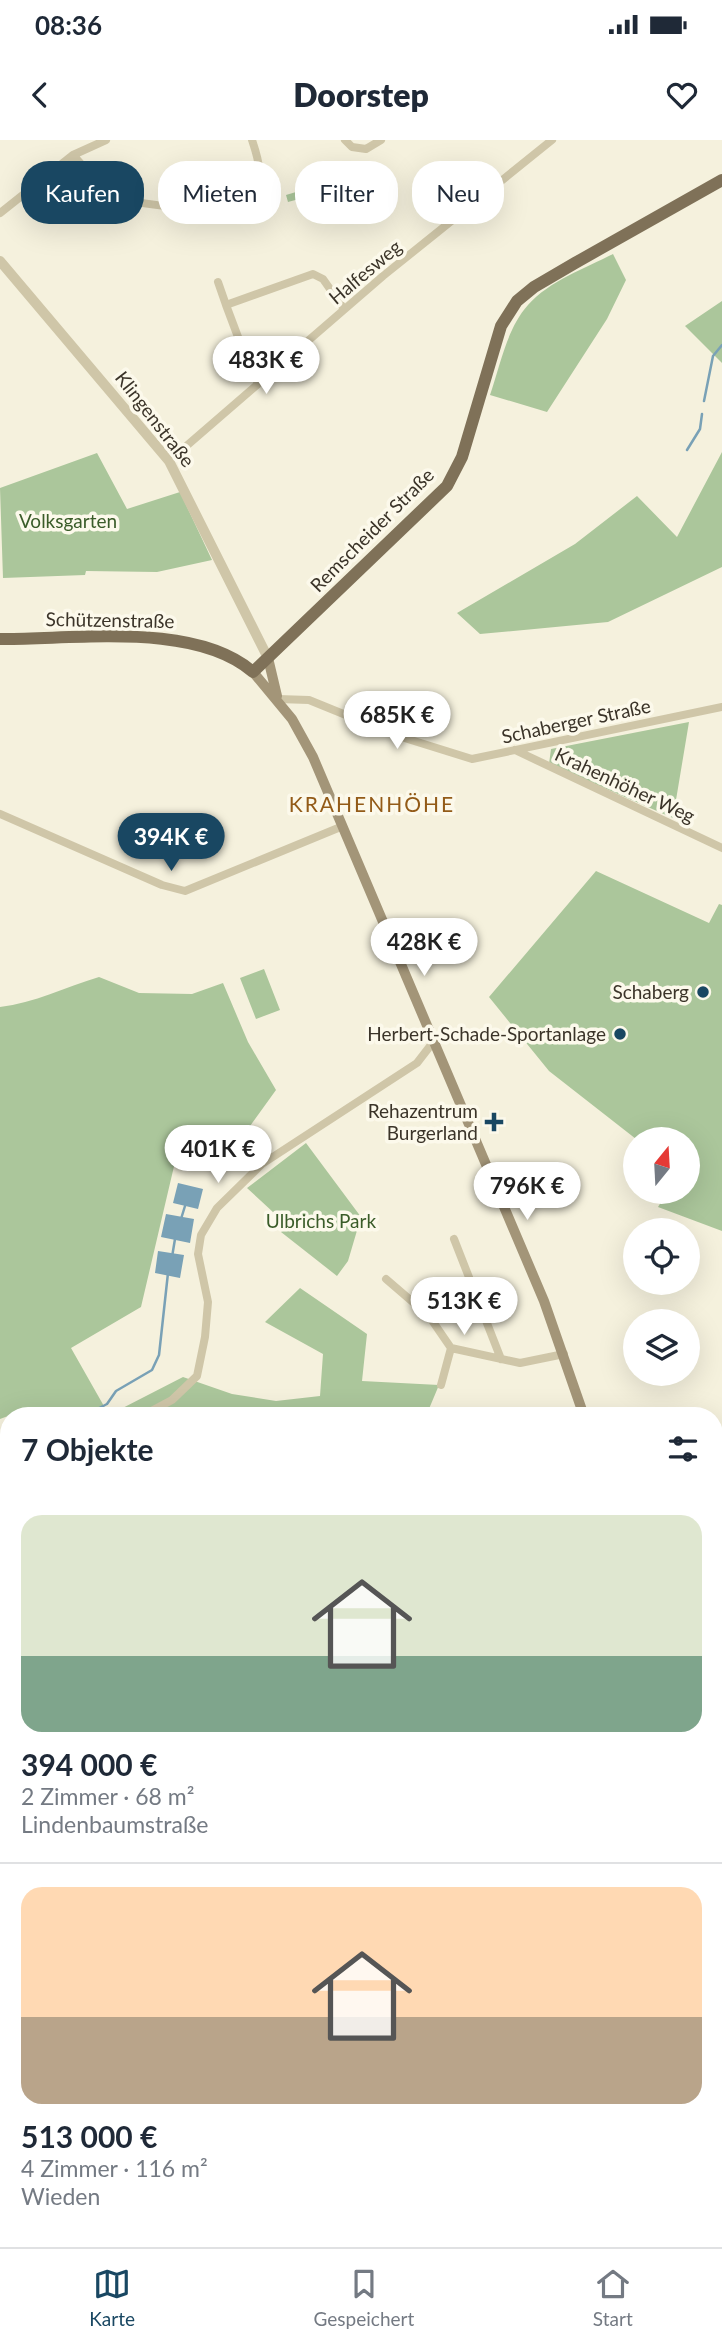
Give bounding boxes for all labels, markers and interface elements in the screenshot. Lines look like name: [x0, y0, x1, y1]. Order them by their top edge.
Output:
text: 08:36: [35, 9, 102, 41]
text: Doorstep: [293, 75, 429, 114]
icon: back: [21, 76, 59, 114]
icon: heart: [663, 76, 701, 114]
chip: Kaufen: [21, 161, 144, 224]
chip: Mieten: [158, 161, 281, 224]
chip: Filter: [295, 161, 398, 224]
chip: Neu: [412, 161, 504, 224]
street label: Halfesweg: [324, 235, 406, 309]
pin: 483K €: [209, 336, 323, 396]
text: 483K €: [229, 345, 303, 373]
street label: Klingenstraße: [111, 366, 200, 471]
street label: Remscheider Straße: [305, 463, 438, 596]
park label: Volksgarten: [19, 509, 117, 532]
street label: Schützenstraße: [45, 607, 175, 632]
pin: 685K €: [340, 692, 454, 751]
street label: Schaberger Straße: [499, 693, 653, 748]
text: 685K €: [360, 700, 434, 728]
street label: Krahenhöher Weg: [552, 742, 699, 827]
district label: KRAHENHÖHE: [289, 791, 455, 816]
pin: 394K €: [114, 814, 228, 873]
text: 394K €: [134, 822, 208, 850]
pin: 428K €: [367, 918, 481, 978]
text: 428K €: [387, 927, 461, 955]
place label: Schaberg: [612, 980, 689, 1003]
marker: Schaberg: [695, 984, 711, 1000]
place label: Herbert-Schade-Sportanlage: [367, 1022, 606, 1045]
marker: Herbert-Schade-Sportanlage: [612, 1026, 628, 1042]
place label: Rehazentrum Burgerland: [368, 1099, 478, 1144]
marker: Rehazentrum Burgerland: [484, 1112, 504, 1132]
pin: 401K €: [161, 1126, 275, 1185]
north arrow: [623, 1127, 700, 1204]
map controls: [623, 1127, 700, 1386]
text: 401K €: [181, 1134, 255, 1162]
pin: 796K €: [470, 1163, 584, 1222]
text: 796K €: [490, 1171, 564, 1199]
park label: Ulbrichs Park: [266, 1209, 376, 1232]
button: locate: [623, 1218, 700, 1295]
pin: 513K €: [407, 1278, 521, 1337]
text: 513K €: [427, 1286, 501, 1314]
button: layers: [623, 1309, 700, 1386]
icon: filters: [664, 1430, 702, 1468]
text: 7 Objekte: [21, 1431, 153, 1467]
icon: home: [299, 1561, 425, 1687]
text: 394 000 €: [21, 1746, 157, 1782]
text: 2 Zimmer · 68 m²: [21, 1782, 194, 1810]
text: Lindenbaumstraße: [21, 1810, 208, 1838]
icon: home: [299, 1933, 425, 2059]
text: 513 000 €: [21, 2118, 157, 2154]
text: 4 Zimmer · 116 m²: [21, 2154, 208, 2182]
text: Wieden: [21, 2182, 100, 2210]
tab: Karte: [89, 2265, 135, 2330]
tab: Gespeichert: [314, 2265, 414, 2330]
tab: Start: [593, 2265, 633, 2330]

